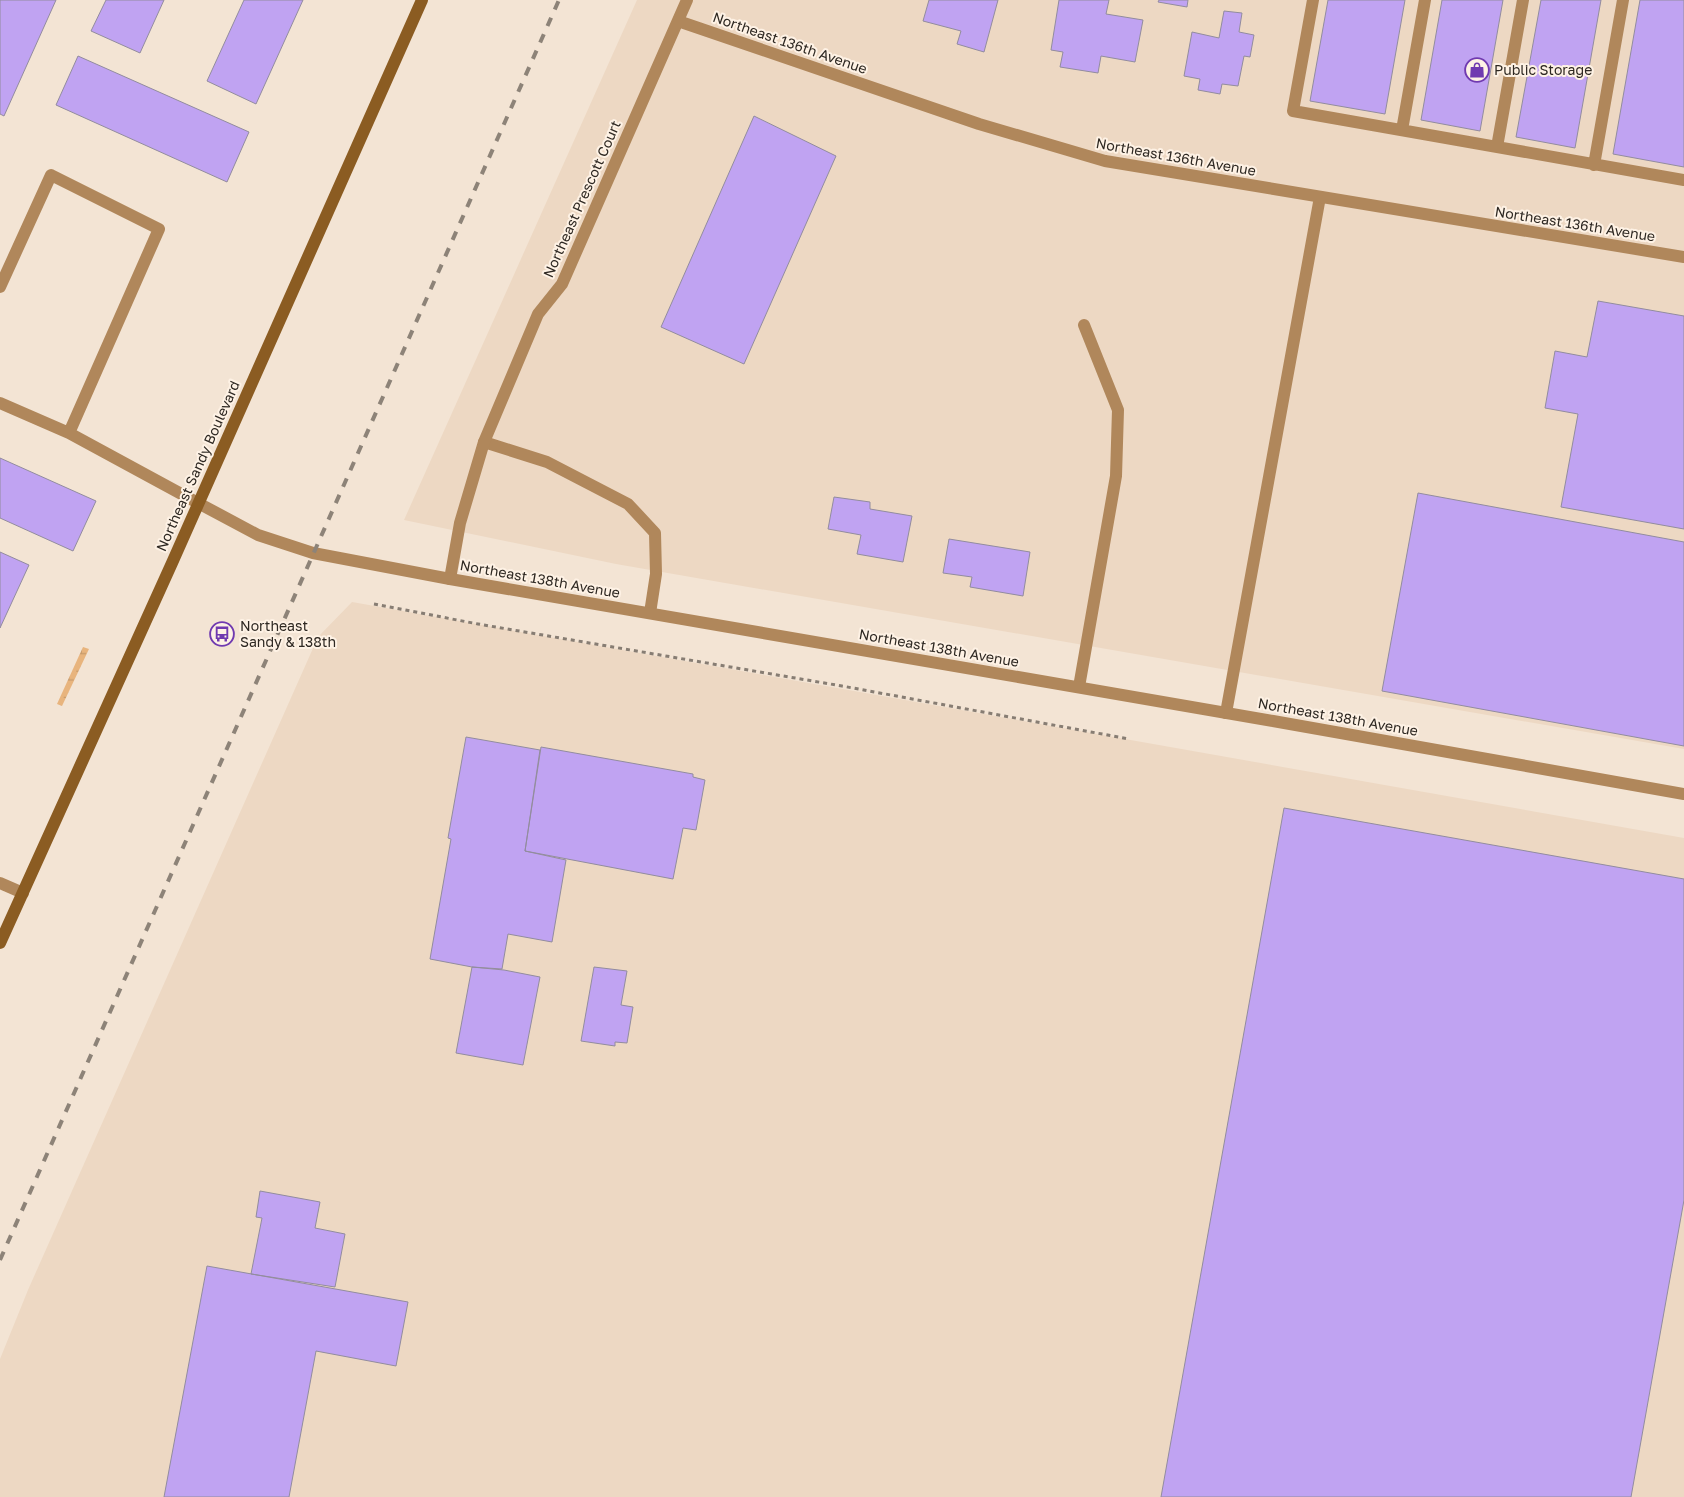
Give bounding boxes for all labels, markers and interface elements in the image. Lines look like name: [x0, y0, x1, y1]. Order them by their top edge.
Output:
street label: Northeast 136th Avenue: [711, 8, 870, 77]
shop icon: Public Storage: [1464, 57, 1490, 83]
place label: Public Storage: [1494, 61, 1592, 78]
street label: Northeast Prescott Court: [539, 118, 624, 280]
street label: Northeast 136th Avenue: [1095, 134, 1257, 179]
street label: Northeast 136th Avenue: [1494, 202, 1656, 245]
street label: Northeast Sandy Boulevard: [152, 378, 243, 554]
street label: Northeast 138th Avenue: [459, 556, 621, 601]
place label: Northeast Sandy & 138th: [240, 617, 336, 650]
bus stop icon: Northeast Sandy & 138th: [209, 621, 235, 647]
street label: Northeast 138th Avenue: [858, 625, 1020, 670]
street label: Northeast 138th Avenue: [1257, 694, 1419, 739]

